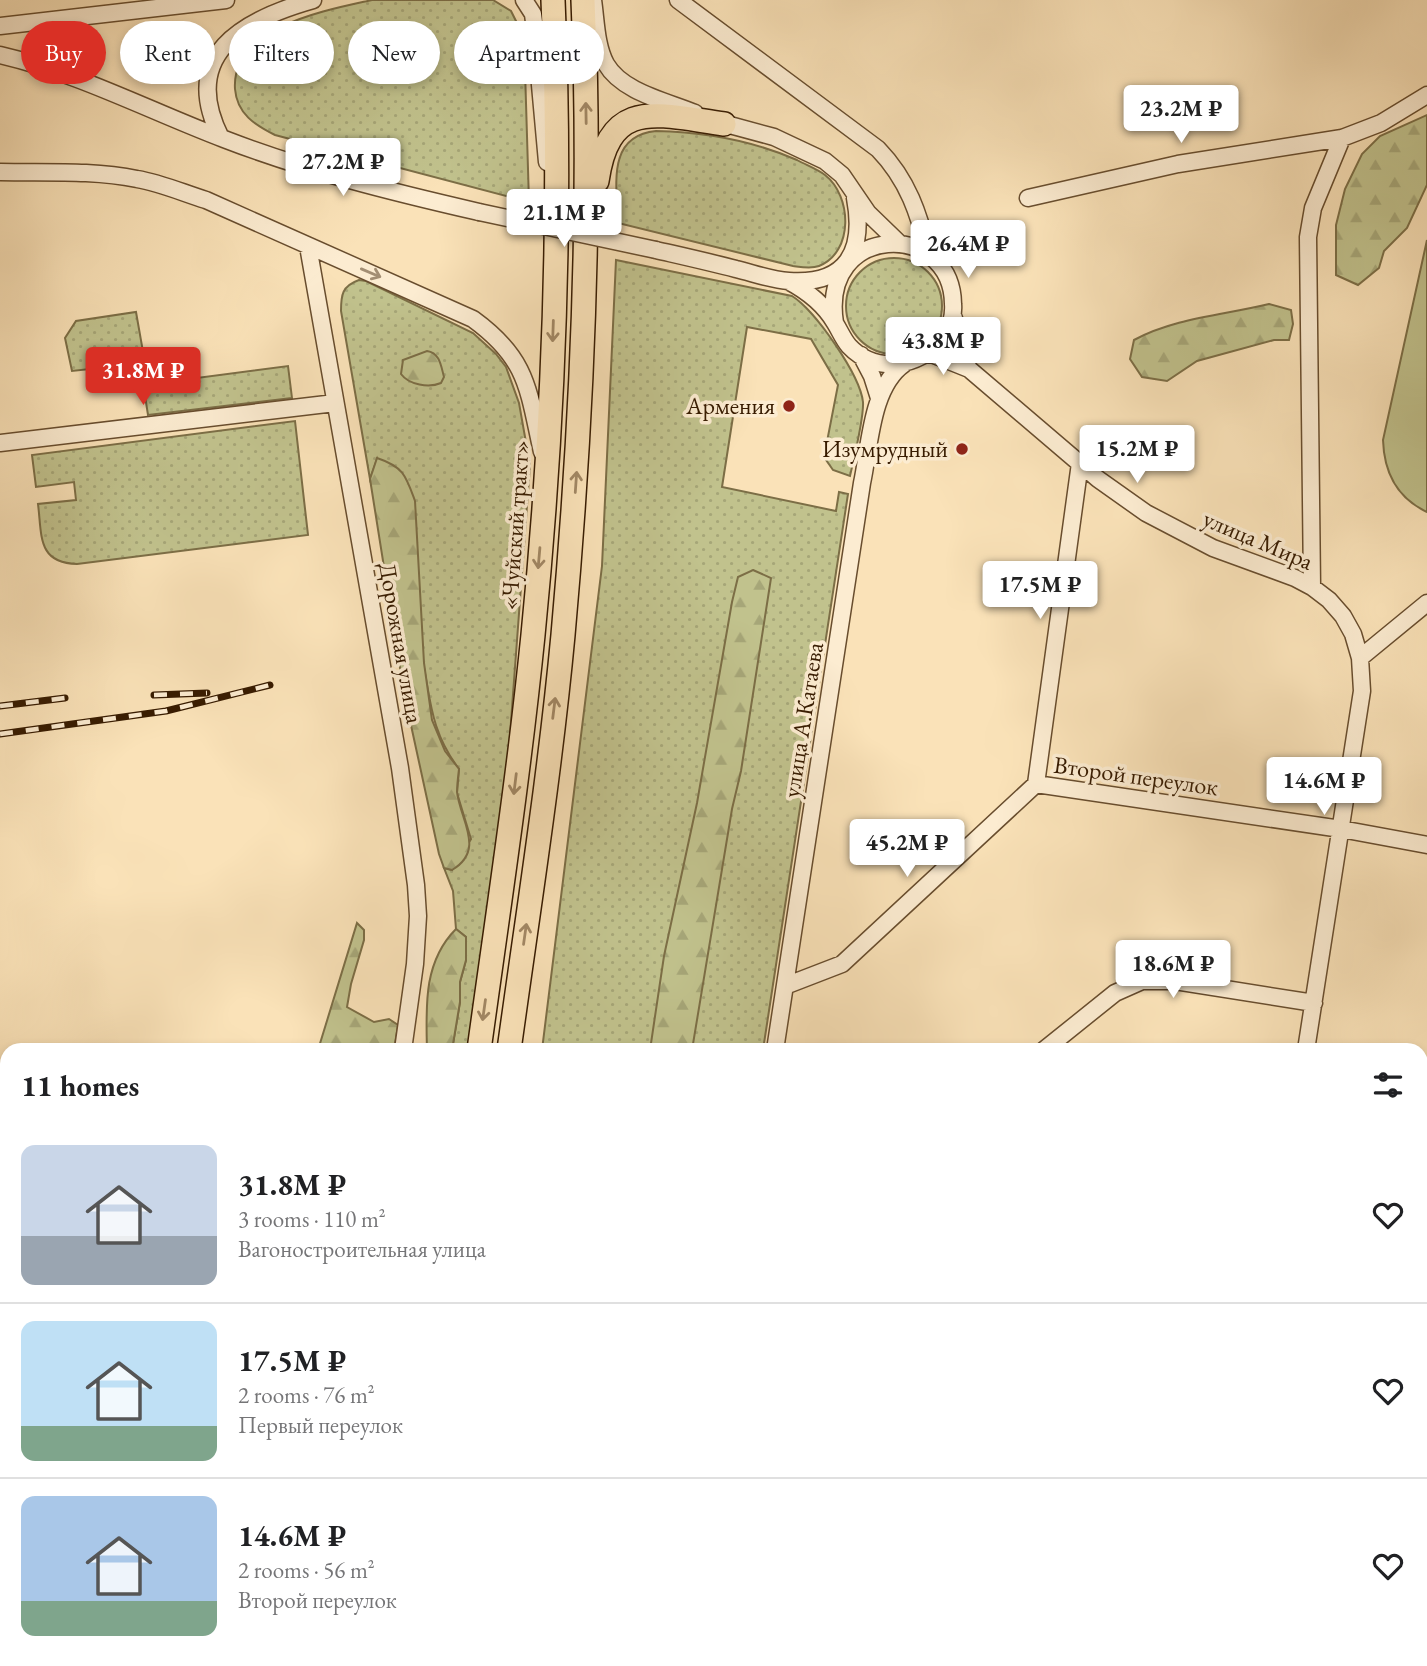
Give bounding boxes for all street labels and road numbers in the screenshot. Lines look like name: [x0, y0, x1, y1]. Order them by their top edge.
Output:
street label: «Чуйский тракт»: [493, 439, 536, 611]
street label: улица Мира: [1198, 502, 1318, 577]
street label: Дорожная улица: [372, 560, 431, 726]
street label: улица А.Катаева: [775, 640, 830, 800]
street label: Второй переулок: [1052, 749, 1221, 802]

